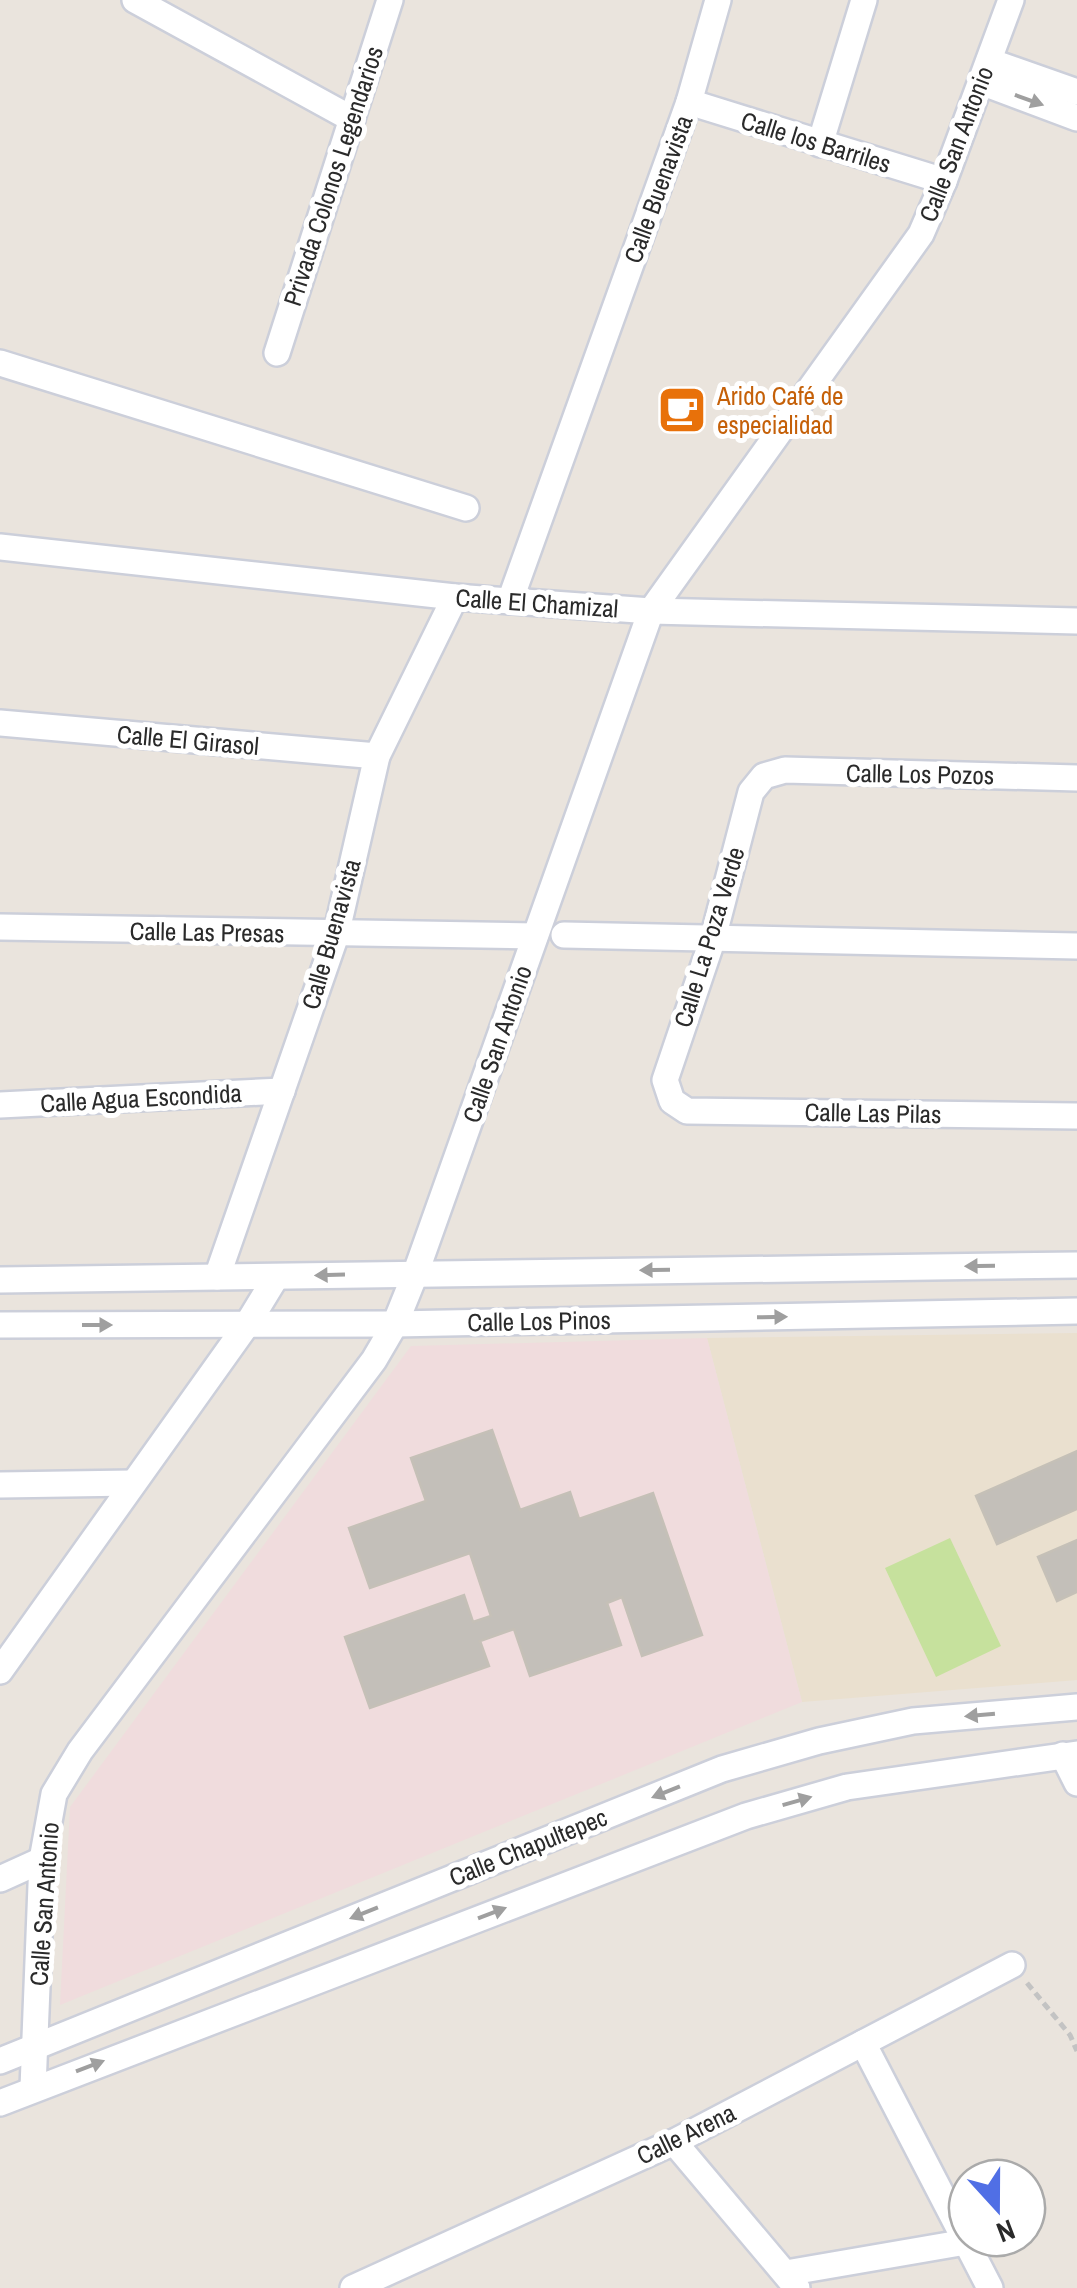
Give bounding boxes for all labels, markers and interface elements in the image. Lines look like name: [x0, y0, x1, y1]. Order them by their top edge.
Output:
street label: Privada Colonos Legendarios: [275, 42, 391, 310]
street label: Calle San Antonio: [911, 61, 1001, 227]
one-way arrow: [1014, 93, 1044, 108]
street label: Calle los Barriles: [737, 103, 895, 181]
street label: Calle Buenavista: [616, 110, 701, 268]
place label: Arido Café de especialidad: [716, 379, 844, 442]
cafe icon: Arido Café de especialidad: [656, 384, 708, 436]
street label: Calle El Chamizal: [455, 580, 619, 626]
street label: Calle El Girasol: [116, 717, 260, 763]
street label: Calle Los Pozos: [846, 756, 994, 792]
street label: Calle La Poza Verde: [665, 843, 753, 1031]
street label: Calle Buenavista: [293, 854, 369, 1013]
street label: Calle Las Presas: [129, 914, 285, 950]
street label: Calle San Antonio: [454, 961, 540, 1127]
street label: Calle Agua Escondida: [39, 1076, 243, 1120]
street label: Calle Las Pilas: [804, 1095, 942, 1131]
one-way arrow: [963, 1258, 995, 1274]
one-way arrow: [638, 1262, 670, 1278]
one-way arrow: [313, 1268, 345, 1284]
street label: Calle Los Pinos: [467, 1303, 611, 1339]
one-way arrow: [757, 1308, 789, 1324]
one-way arrow: [82, 1317, 114, 1333]
one-way arrow: [963, 1708, 995, 1724]
one-way arrow: [650, 1784, 680, 1800]
one-way arrow: [782, 1793, 813, 1809]
street label: Calle Chapultepec: [444, 1800, 612, 1894]
street label: Calle San Antonio: [21, 1821, 67, 1987]
one-way arrow: [349, 1905, 379, 1921]
one-way arrow: [477, 1905, 507, 1920]
one-way arrow: [76, 2058, 106, 2073]
street label: Calle Arena: [631, 2095, 742, 2173]
north arrow: [947, 2158, 1047, 2258]
text: N: [991, 2211, 1021, 2252]

